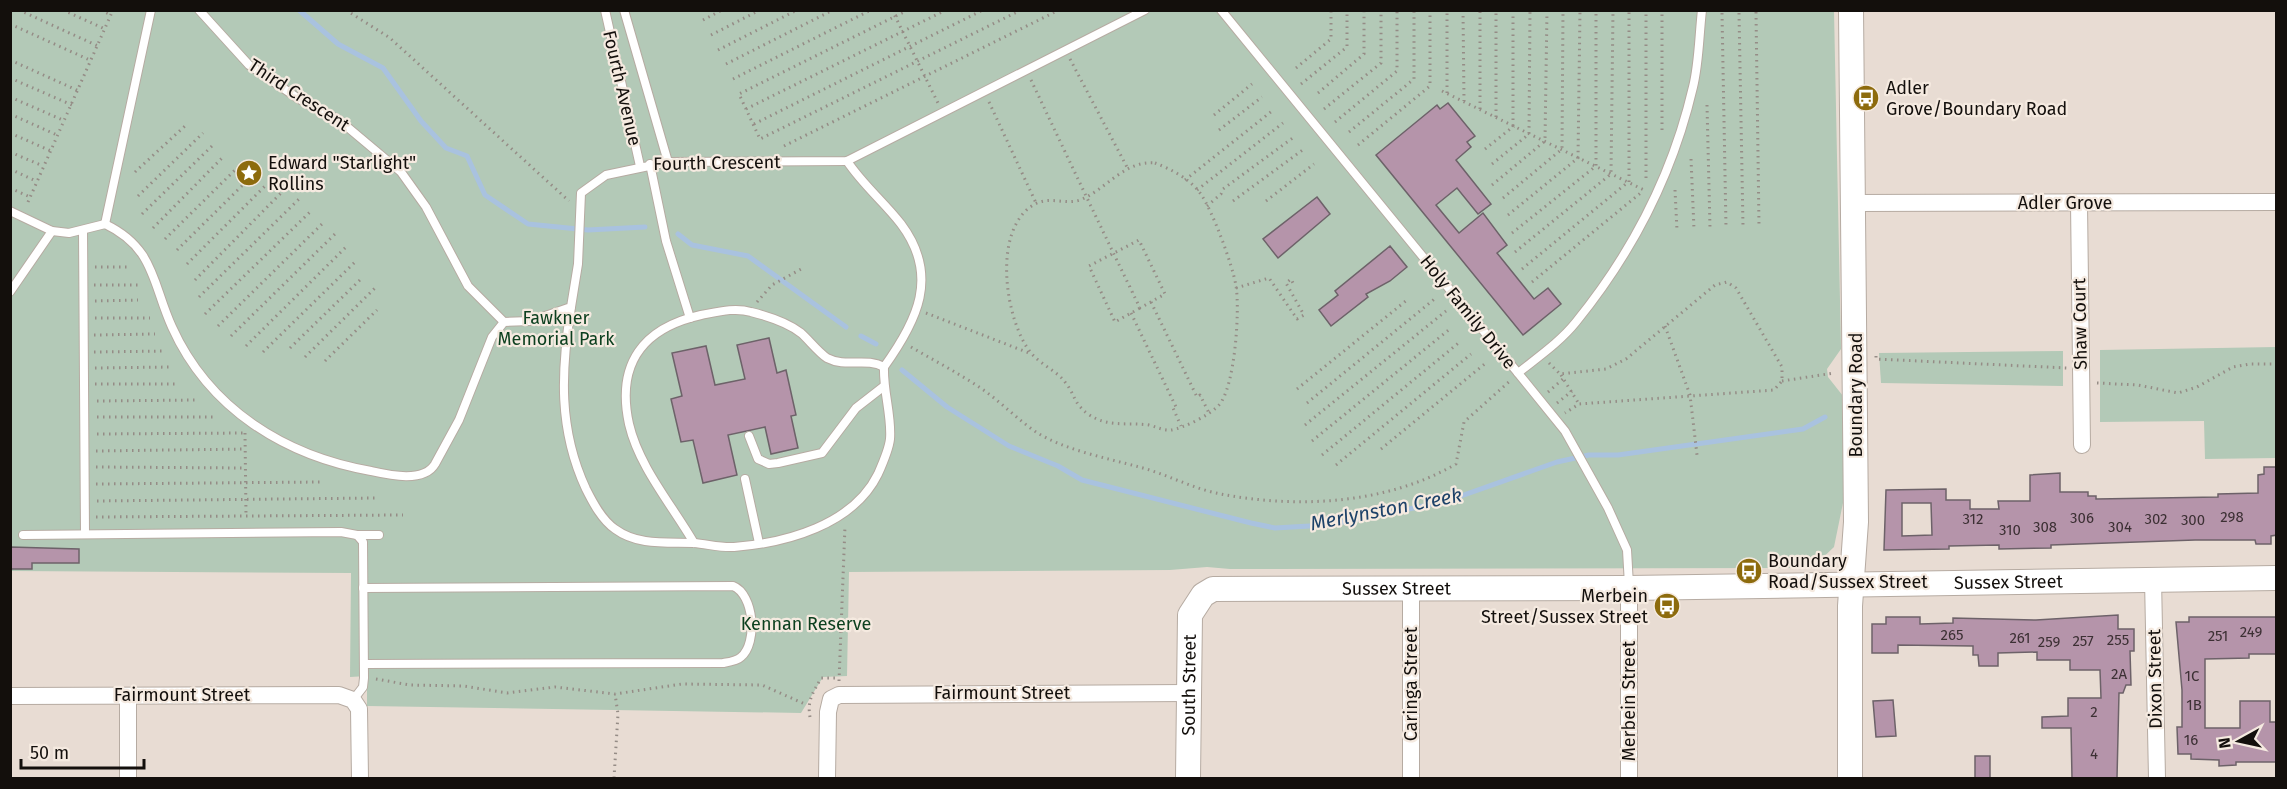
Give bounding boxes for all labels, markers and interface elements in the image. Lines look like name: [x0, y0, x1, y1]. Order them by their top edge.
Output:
street label: Fourth Avenue: [598, 28, 646, 148]
street label: Third Crescent: [244, 54, 354, 136]
place label: Adler Grove/Boundary Road: [1886, 77, 2067, 120]
bus stop icon: Adler Grove/Boundary Road: [1851, 83, 1881, 113]
street label: Fourth Crescent: [653, 151, 781, 175]
place label: Edward "Starlight" Rollins: [268, 152, 416, 195]
place icon: Edward "Starlight" Rollins: [234, 158, 264, 188]
street label: Adler Grove: [2018, 192, 2112, 214]
street label: Holy Family Drive: [1415, 250, 1521, 374]
street label: Shaw Court: [2068, 277, 2092, 370]
park label: Fawkner Memorial Park: [498, 307, 615, 350]
street label: Boundary Road: [1845, 332, 1867, 458]
water label: Merlynston Creek: [1308, 483, 1464, 535]
house number: 298: [2220, 508, 2244, 526]
house number: 306: [2070, 509, 2094, 527]
house number: 312: [1962, 510, 1984, 528]
house number: 302: [2144, 510, 2168, 528]
house number: 300: [2181, 511, 2205, 529]
house number: 308: [2033, 518, 2057, 536]
house number: 304: [2108, 518, 2132, 536]
house number: 310: [1999, 521, 2021, 539]
place label: Boundary Road/Sussex Street: [1768, 550, 1928, 593]
bus stop icon: Boundary Road/Sussex Street: [1734, 556, 1764, 586]
street label: Sussex Street: [1954, 570, 2064, 594]
street label: Sussex Street: [1342, 577, 1451, 600]
place label: Merbein Street/Sussex Street: [1481, 585, 1649, 628]
bus stop icon: Merbein Street/Sussex Street: [1652, 591, 1682, 621]
park label: Kennan Reserve: [741, 613, 871, 635]
house number: 249: [2240, 623, 2262, 641]
street label: Caringa Street: [1400, 626, 1422, 741]
house number: 265: [1941, 626, 1963, 644]
house number: 251: [2208, 627, 2228, 645]
street label: Dixon Street: [2143, 628, 2167, 729]
house number: 261: [2009, 629, 2031, 647]
house number: 255: [2107, 631, 2129, 649]
house number: 257: [2072, 632, 2094, 650]
house number: 259: [2038, 633, 2060, 651]
street label: South Street: [1178, 634, 1201, 736]
street label: Merbein Street: [1618, 640, 1640, 761]
house number: 2A: [2111, 665, 2127, 683]
house number: 1C: [2185, 667, 2200, 685]
street label: Fairmount Street: [934, 682, 1071, 704]
street label: Fairmount Street: [114, 684, 251, 706]
house number: 1B: [2186, 696, 2202, 714]
house number: 2: [2090, 703, 2098, 721]
north arrow: [2209, 711, 2269, 771]
house number: 16: [2184, 731, 2198, 749]
scale bar: [21, 732, 144, 770]
text: N: [2214, 736, 2235, 750]
text: 50 m: [30, 742, 69, 764]
house number: 4: [2090, 745, 2098, 763]

